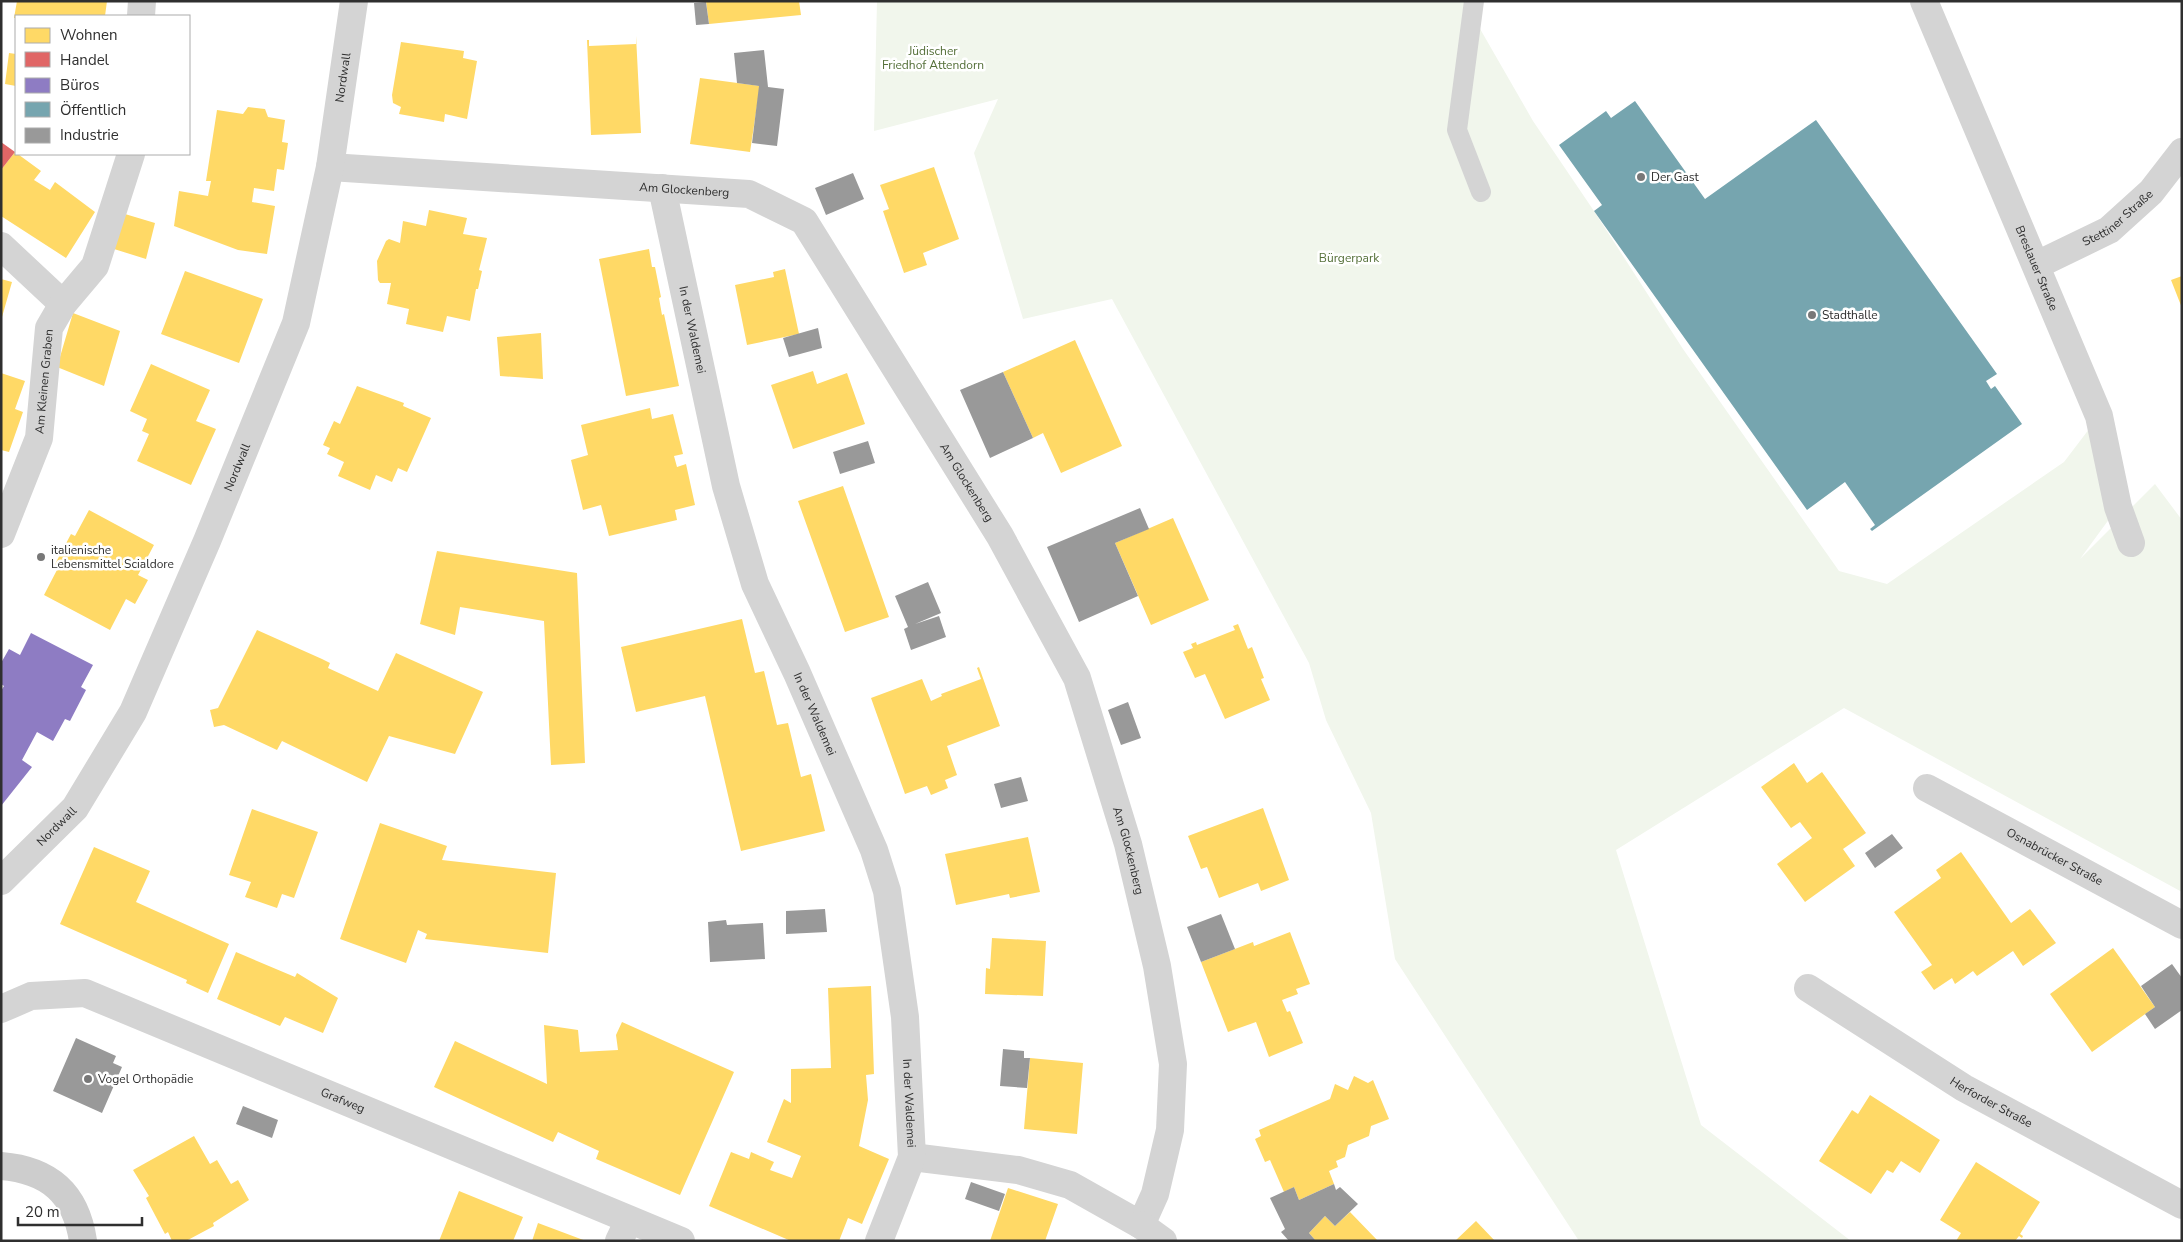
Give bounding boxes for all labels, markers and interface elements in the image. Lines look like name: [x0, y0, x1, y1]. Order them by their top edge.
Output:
legend: [15, 15, 190, 155]
text: Wohnen: [60, 25, 118, 45]
park label: Jüdischer Friedhof Attendorn: [882, 43, 984, 73]
text: Handel: [60, 50, 110, 70]
street label: Nordwall: [331, 51, 355, 104]
text: Büros: [60, 75, 99, 95]
text: Öffentlich: [60, 100, 126, 120]
text: Industrie: [60, 125, 119, 145]
place label: Der Gast: [1651, 169, 1699, 185]
marker: Der Gast: [1635, 171, 1647, 183]
street label: Am Glockenberg: [639, 179, 730, 201]
street label: Stettiner Straße: [2080, 186, 2156, 250]
street label: Breslauer Straße: [2012, 223, 2062, 313]
park label: Bürgerpark: [1319, 250, 1380, 266]
street label: In der Waldemei: [675, 285, 710, 375]
place label: Stadthalle: [1822, 307, 1878, 323]
marker: Stadthalle: [1806, 309, 1818, 321]
street label: Am Kleinen Graben: [31, 328, 57, 435]
street label: Am Glockenberg: [936, 440, 997, 525]
street label: Nordwall: [220, 441, 254, 494]
place label: italienische Lebensmittel Scialdore: [51, 542, 174, 572]
marker: italienische Lebensmittel Scialdore: [35, 551, 47, 563]
street label: In der Waldemei: [790, 670, 840, 758]
street label: Nordwall: [33, 803, 80, 850]
street label: Am Glockenberg: [1109, 805, 1148, 896]
street label: Osnabrücker Straße: [2004, 824, 2106, 889]
street label: In der Waldemei: [899, 1058, 920, 1148]
place label: Vogel Orthopädie: [97, 1071, 193, 1087]
marker: Vogel Orthopädie: [82, 1073, 94, 1085]
street label: Herforder Straße: [1947, 1073, 2035, 1131]
street label: Grafweg: [318, 1084, 367, 1117]
scale bar: [18, 1194, 141, 1226]
text: 20 m: [25, 1202, 60, 1222]

